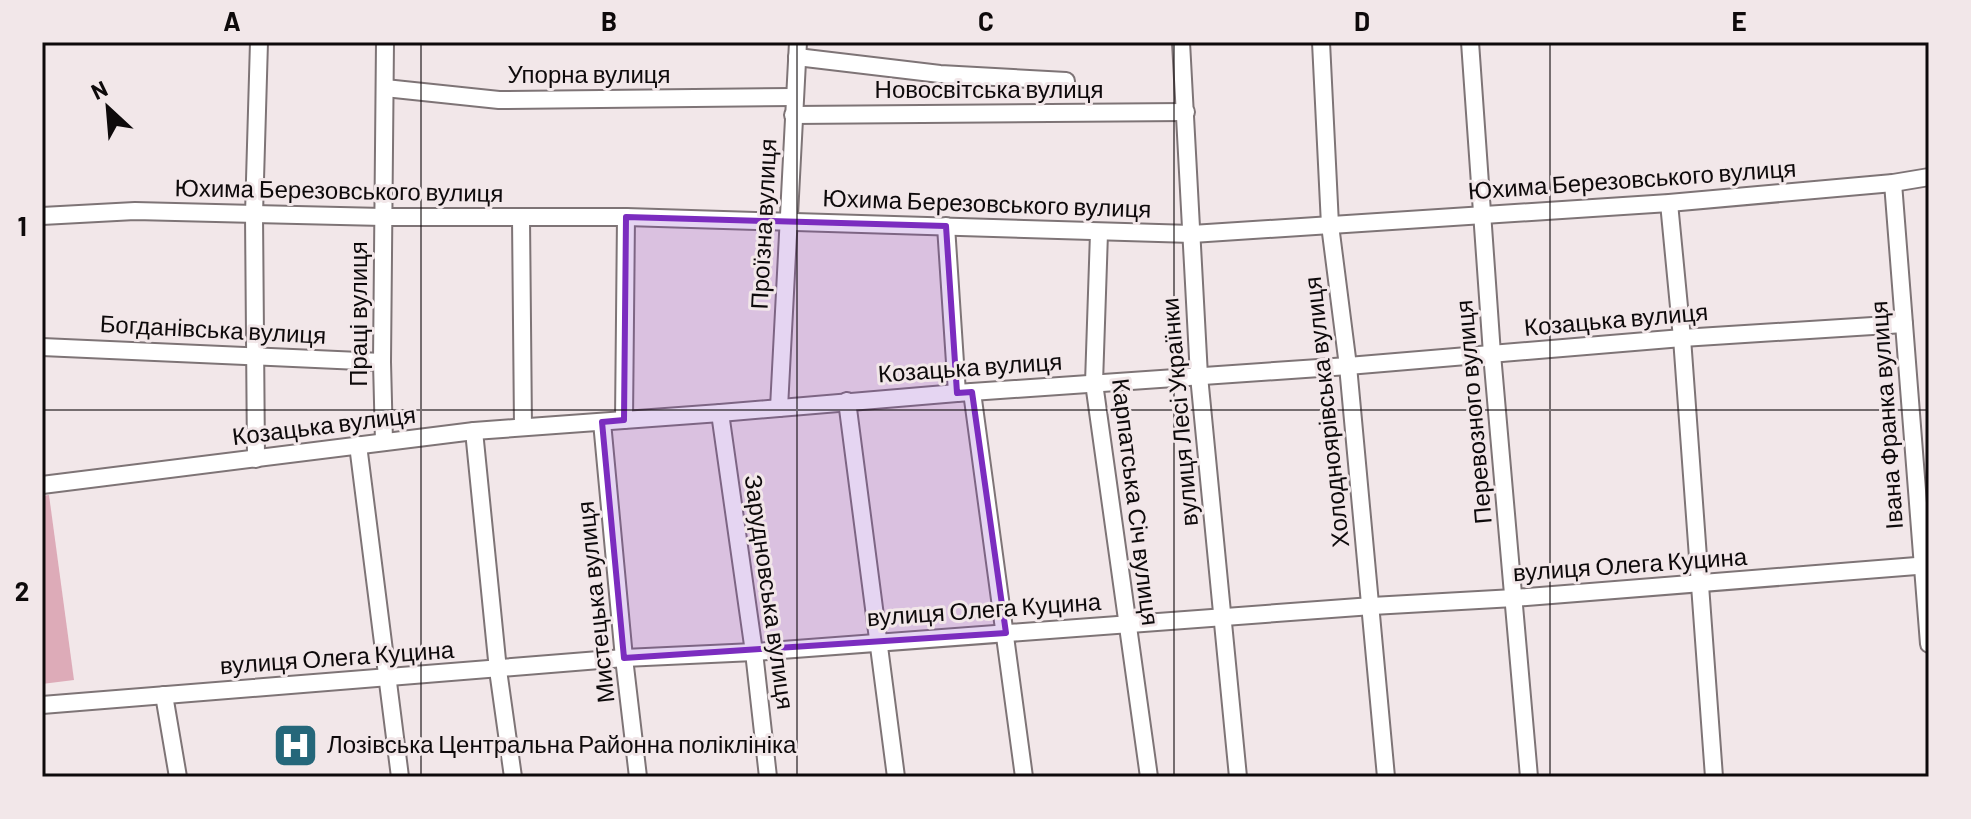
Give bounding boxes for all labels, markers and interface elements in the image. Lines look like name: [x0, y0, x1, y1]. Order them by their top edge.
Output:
text: A: [223, 5, 241, 36]
text: B: [601, 5, 617, 36]
text: C: [978, 5, 994, 36]
text: D: [1354, 5, 1370, 36]
text: E: [1731, 5, 1747, 36]
street label: Упорна вулиця: [507, 59, 671, 88]
north arrow: [68, 68, 148, 148]
text: N: [87, 74, 111, 104]
street label: Новосвітська вулиця: [875, 74, 1103, 103]
street label: Проїзна вулиця: [744, 138, 781, 310]
street label: Юхима Березовського вулиця: [1467, 153, 1797, 204]
street label: Юхима Березовського вулиця: [174, 172, 504, 207]
street label: Юхима Березовського вулиця: [822, 182, 1152, 223]
text: 1: [17, 210, 27, 241]
street label: Праці вулиця: [343, 241, 372, 387]
street label: Холодноярівська вулиця: [1297, 275, 1354, 549]
street label: Козацька вулиця: [1523, 296, 1709, 341]
street label: вулиця Лесі Українки: [1154, 297, 1203, 527]
street label: Перевозного вулиця: [1448, 299, 1497, 525]
street label: Івана Франка вулиця: [1863, 300, 1908, 530]
street label: Богданівська вулиця: [99, 308, 327, 349]
street label: Козацька вулиця: [877, 346, 1063, 387]
street label: Карпатська Січ вулиця: [1107, 377, 1166, 627]
street label: Козацька вулиця: [230, 399, 417, 450]
street label: Зарудновська вулиця: [740, 473, 801, 711]
street label: Мистецька вулиця: [569, 500, 620, 704]
street label: вулиця Олега Куцина: [1512, 541, 1749, 586]
text: 2: [15, 575, 29, 606]
street label: вулиця Олега Куцина: [866, 586, 1103, 631]
street label: вулиця Олега Куцина: [219, 634, 456, 679]
hospital icon: Лозівська Центральна Районна поліклініка: [272, 721, 320, 769]
place label: Лозівська Центральна Районна поліклініка: [327, 729, 797, 758]

